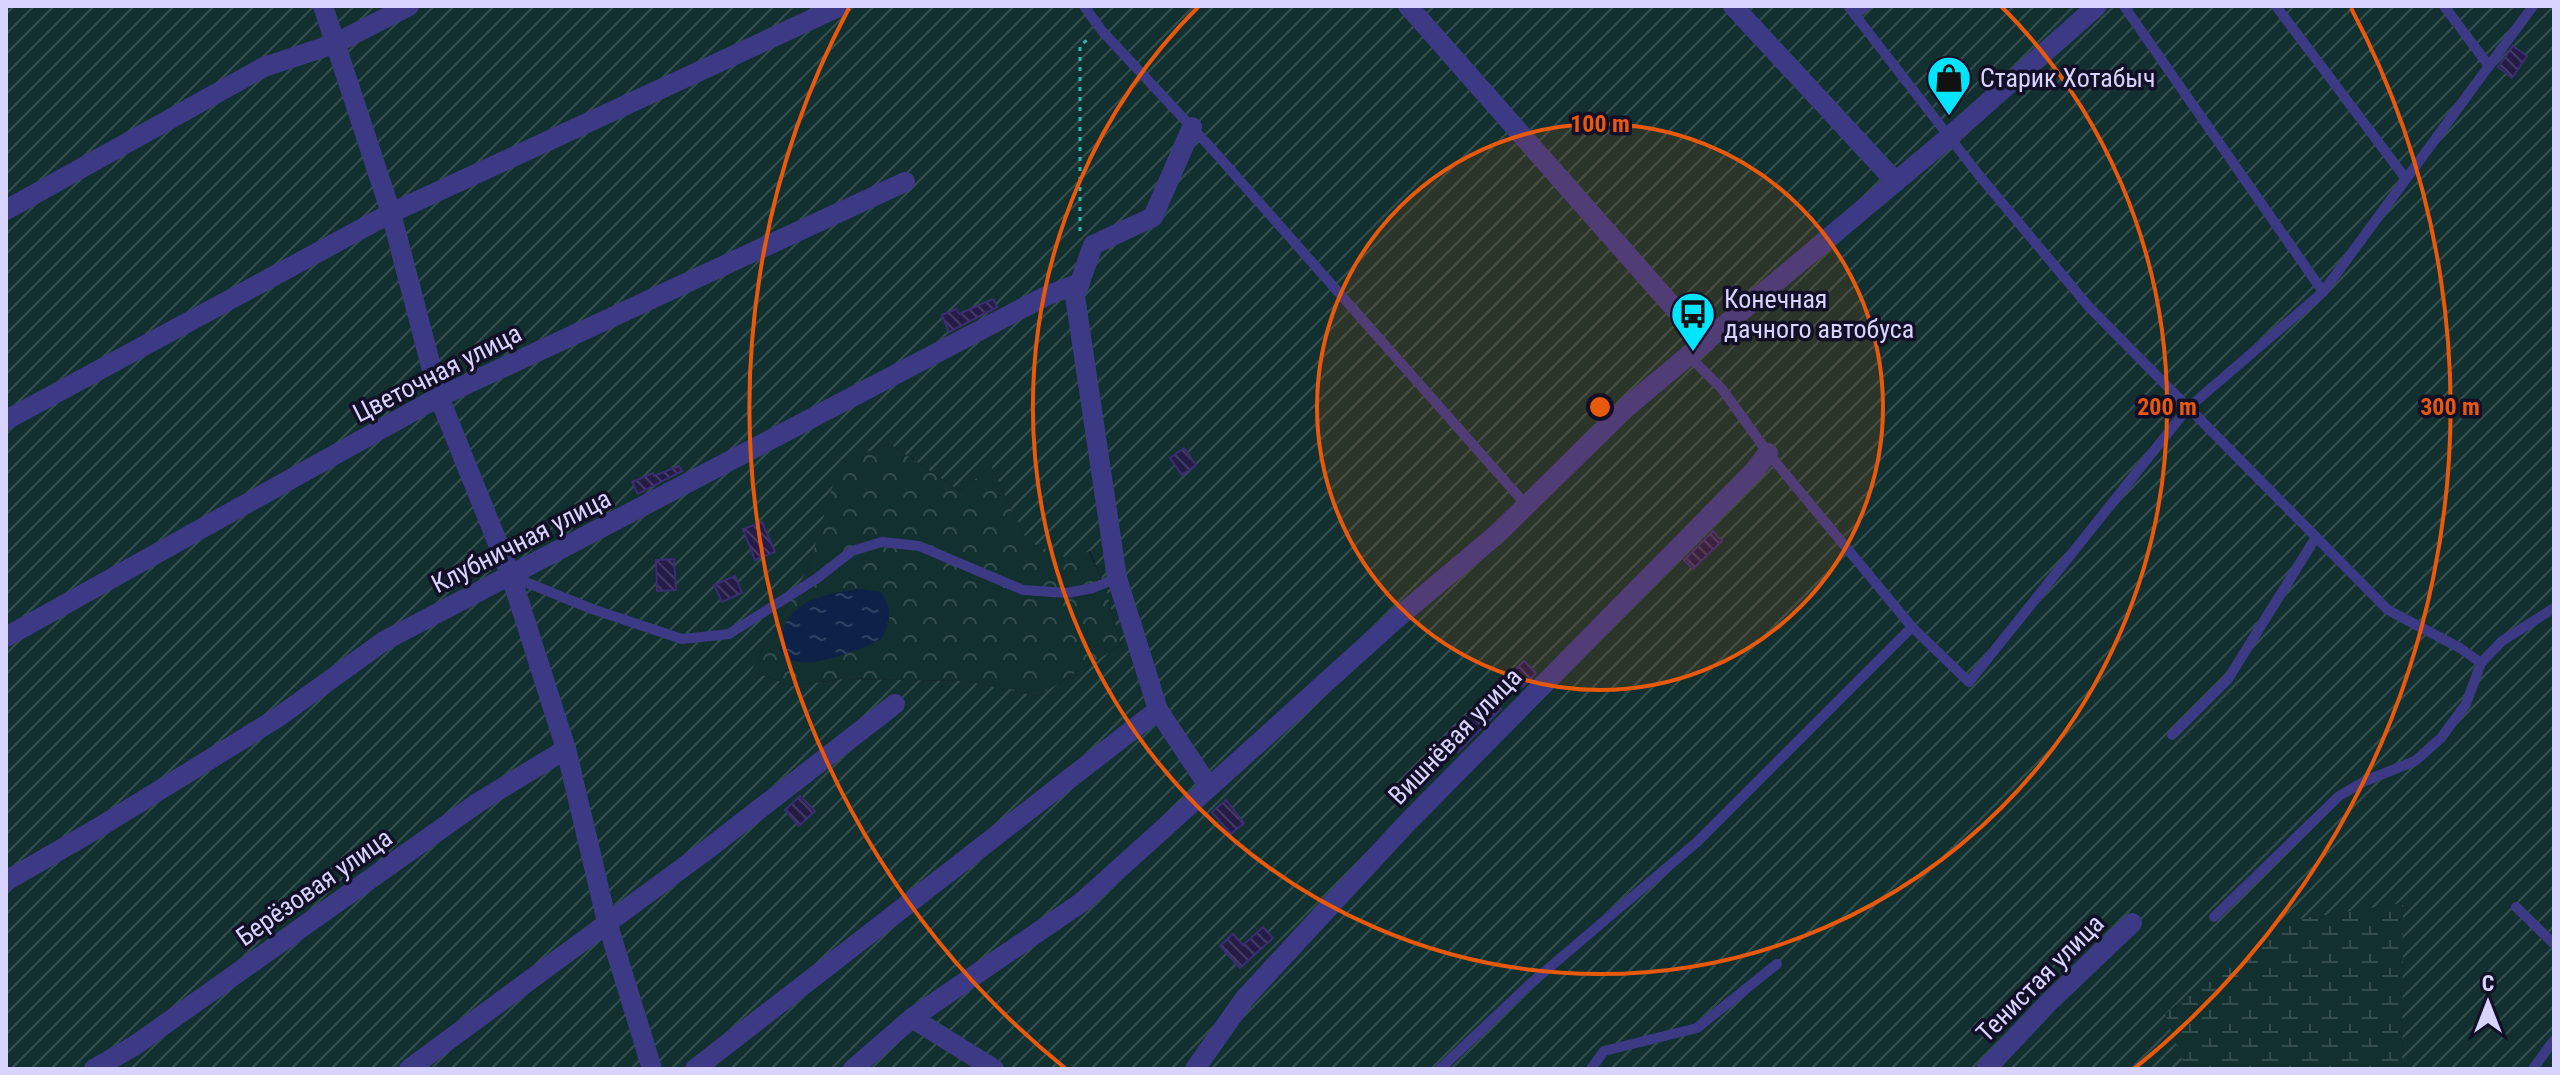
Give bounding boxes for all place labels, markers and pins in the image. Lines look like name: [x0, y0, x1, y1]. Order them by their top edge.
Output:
shop icon: Старик Хотабыч: [1925, 54, 1973, 117]
place label: Старик Хотабыч: [1980, 63, 2156, 93]
place label: Конечная дачного автобуса: [1724, 284, 1914, 344]
bus stop icon: Конечная дачного автобуса: [1669, 290, 1717, 353]
centre of rings: [1586, 393, 1614, 421]

